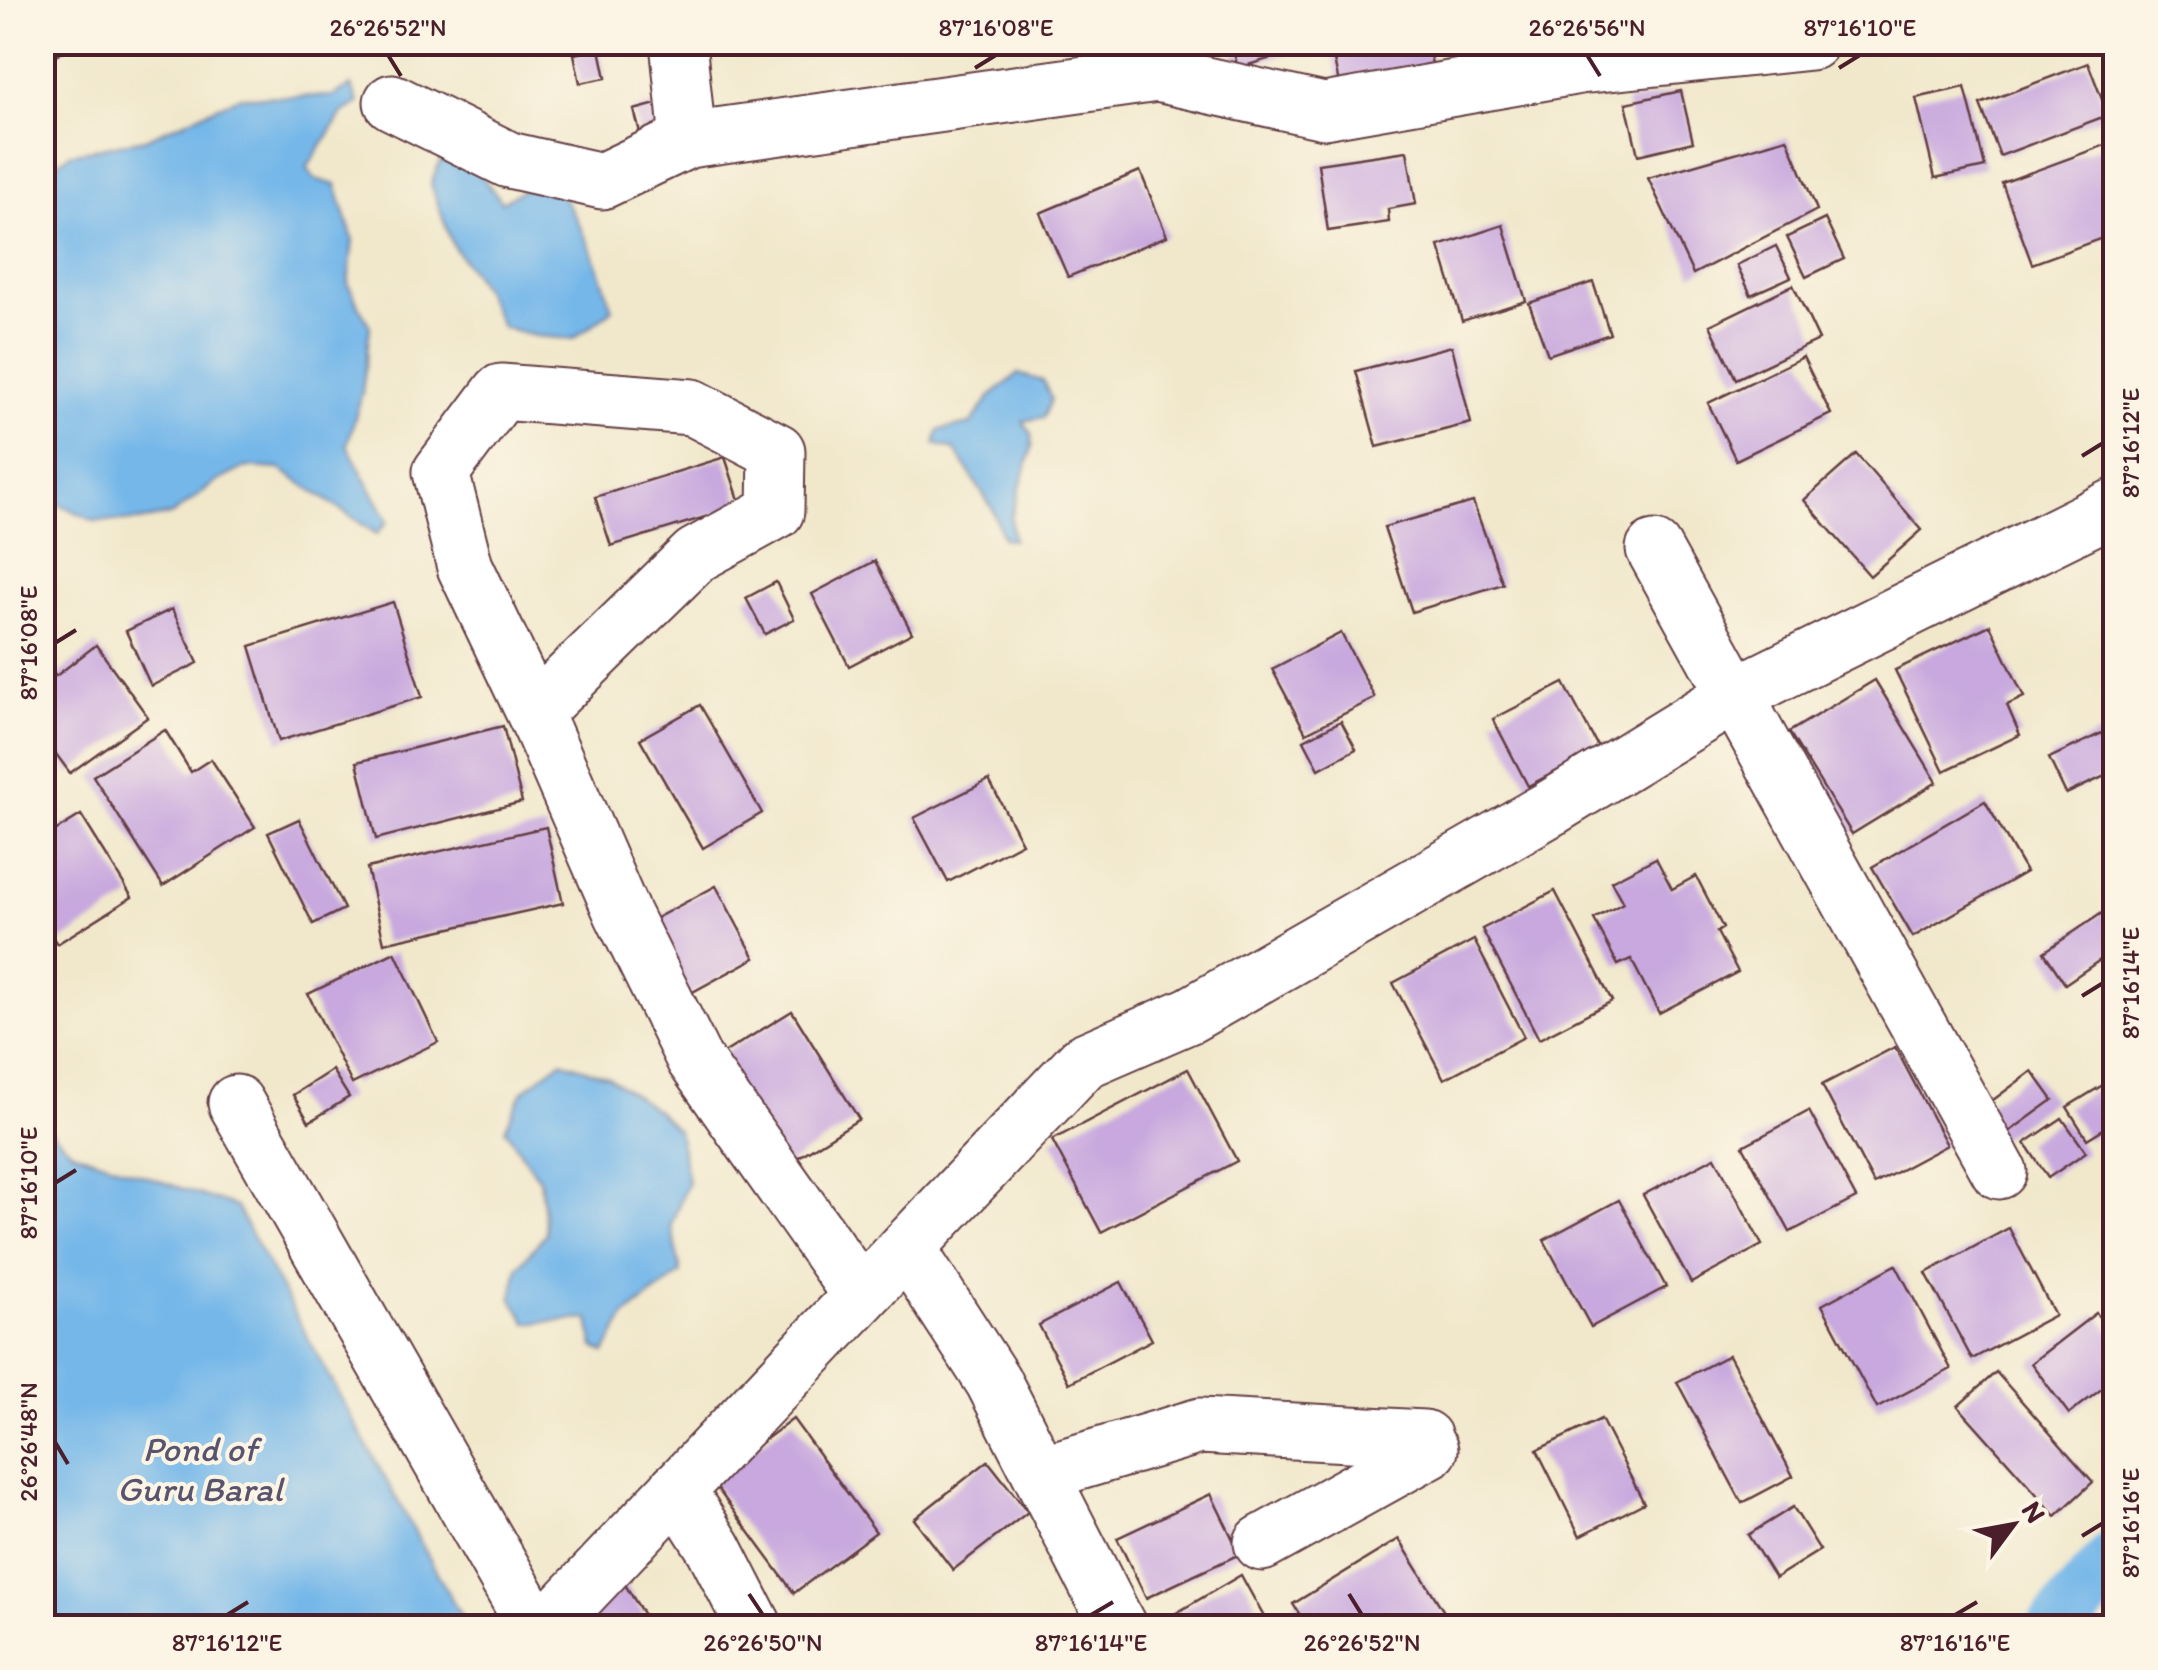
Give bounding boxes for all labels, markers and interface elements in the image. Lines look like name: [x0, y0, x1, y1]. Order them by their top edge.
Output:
text: 26°26'52"N: [329, 12, 447, 42]
text: 87°16'08"E: [939, 12, 1053, 42]
text: 26°26'56"N: [1528, 12, 1646, 42]
text: 87°16'10"E: [1804, 12, 1916, 42]
text: 87°16'12"E: [2115, 388, 2145, 498]
text: 87°16'08"E: [13, 586, 43, 700]
text: 87°16'14"E: [2115, 927, 2145, 1039]
text: 87°16'10"E: [13, 1127, 43, 1239]
text: 26°26'48"N: [13, 1382, 43, 1502]
water label: Pond of Guru Baral: [117, 1428, 285, 1510]
text: 87°16'16"E: [2115, 1468, 2145, 1578]
north arrow: [1963, 1475, 2063, 1575]
text: N: [2015, 1495, 2054, 1529]
text: 87°16'12"E: [172, 1627, 282, 1657]
text: 26°26'50"N: [703, 1627, 823, 1657]
text: 87°16'14"E: [1035, 1627, 1147, 1657]
text: 26°26'52"N: [1303, 1627, 1421, 1657]
text: 87°16'16"E: [1900, 1627, 2010, 1657]

